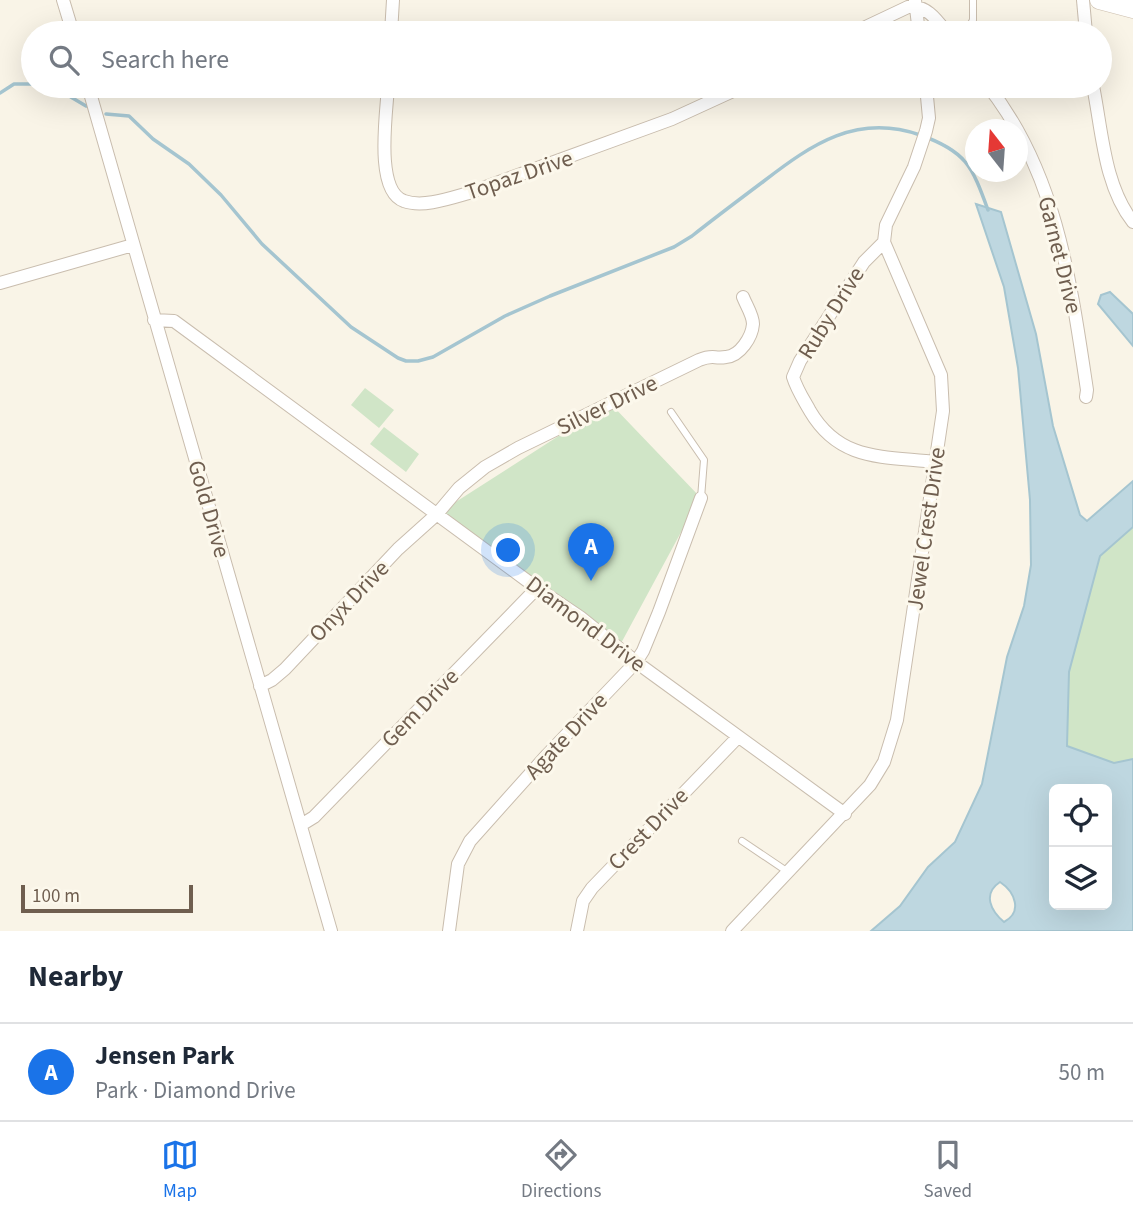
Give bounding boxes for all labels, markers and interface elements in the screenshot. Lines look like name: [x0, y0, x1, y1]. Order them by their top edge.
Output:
search box: [21, 21, 1112, 98]
icon: search: [45, 41, 83, 79]
text: Search here: [101, 41, 229, 78]
north arrow: [965, 119, 1028, 182]
street label: Topaz Drive: [461, 141, 577, 209]
street label: Garnet Drive: [1030, 193, 1090, 317]
street label: Ruby Drive: [790, 260, 872, 366]
street label: Silver Drive: [551, 366, 663, 444]
street label: Jewel Crest Drive: [898, 445, 954, 613]
street label: Gold Drive: [179, 457, 239, 561]
pin: A: [568, 523, 614, 581]
your location: [491, 533, 525, 567]
street label: Onyx Drive: [301, 552, 397, 650]
street label: Diamond Drive: [519, 568, 653, 680]
street label: Gem Drive: [374, 661, 466, 755]
street label: Agate Drive: [517, 685, 615, 787]
street label: Crest Drive: [600, 780, 696, 878]
map controls: [1049, 784, 1112, 910]
button: locate: [1049, 784, 1112, 847]
button: layers: [1049, 847, 1112, 910]
scale bar: [21, 882, 192, 914]
text: 100 m: [32, 883, 80, 910]
text: Nearby: [28, 955, 123, 998]
text: Jensen Park: [95, 1037, 235, 1074]
text: A: [44, 1056, 58, 1089]
text: 50 m: [1058, 1056, 1105, 1089]
text: Park · Diamond Drive: [95, 1074, 296, 1107]
tab: Map: [161, 1136, 199, 1205]
tab: Directions: [521, 1136, 601, 1205]
tab: Saved: [923, 1136, 972, 1205]

